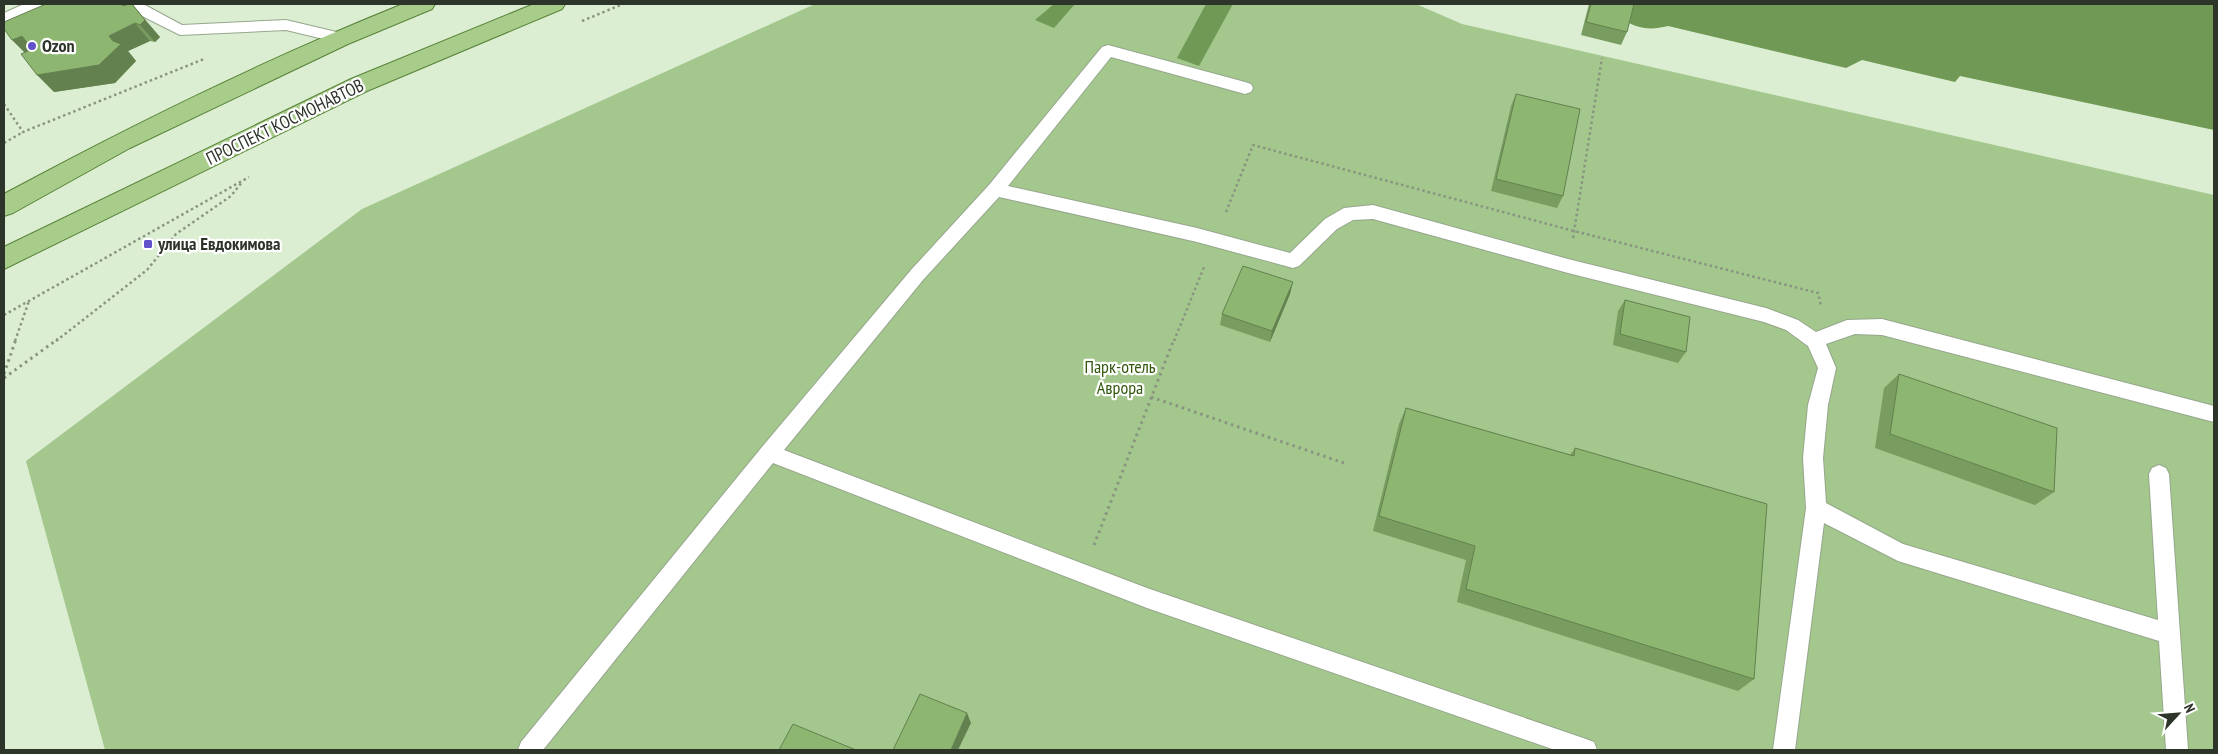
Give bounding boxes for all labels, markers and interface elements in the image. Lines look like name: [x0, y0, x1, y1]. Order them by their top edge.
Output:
place label: Ozon: [42, 34, 75, 57]
marker: Ozon: [26, 40, 38, 52]
street label: ПРОСПЕКТ КОСМОНАВТОВ: [202, 73, 367, 170]
place label: улица Евдокимова: [157, 232, 280, 255]
marker: улица Евдокимова: [142, 238, 154, 250]
park label: Парк-отель Аврора: [1084, 355, 1156, 399]
north arrow: [2153, 689, 2203, 739]
text: N: [2180, 701, 2199, 716]

